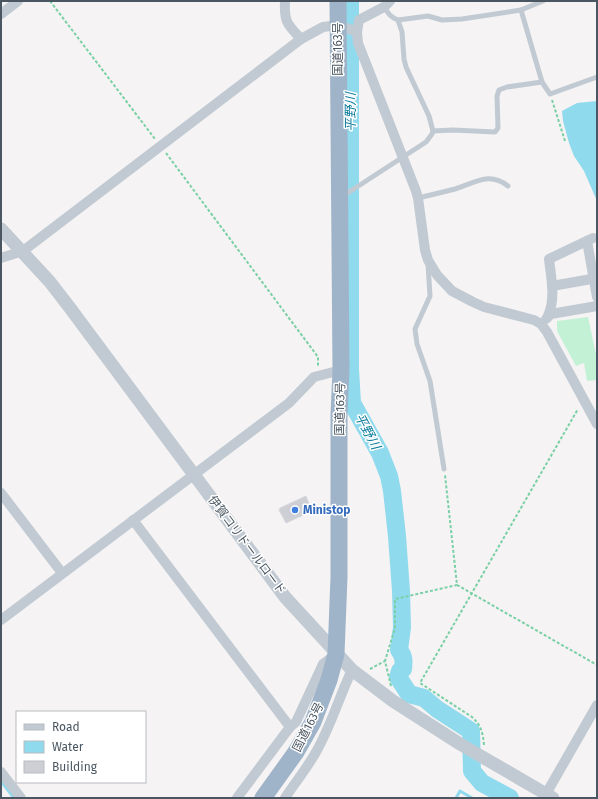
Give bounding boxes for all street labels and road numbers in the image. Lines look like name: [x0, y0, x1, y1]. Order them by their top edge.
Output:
street label: 国道163号: [331, 22, 345, 76]
street label: 国道163号: [333, 382, 347, 436]
street label: 伊賀コリドールロード: [205, 493, 289, 597]
street label: 国道163号: [290, 700, 326, 754]

